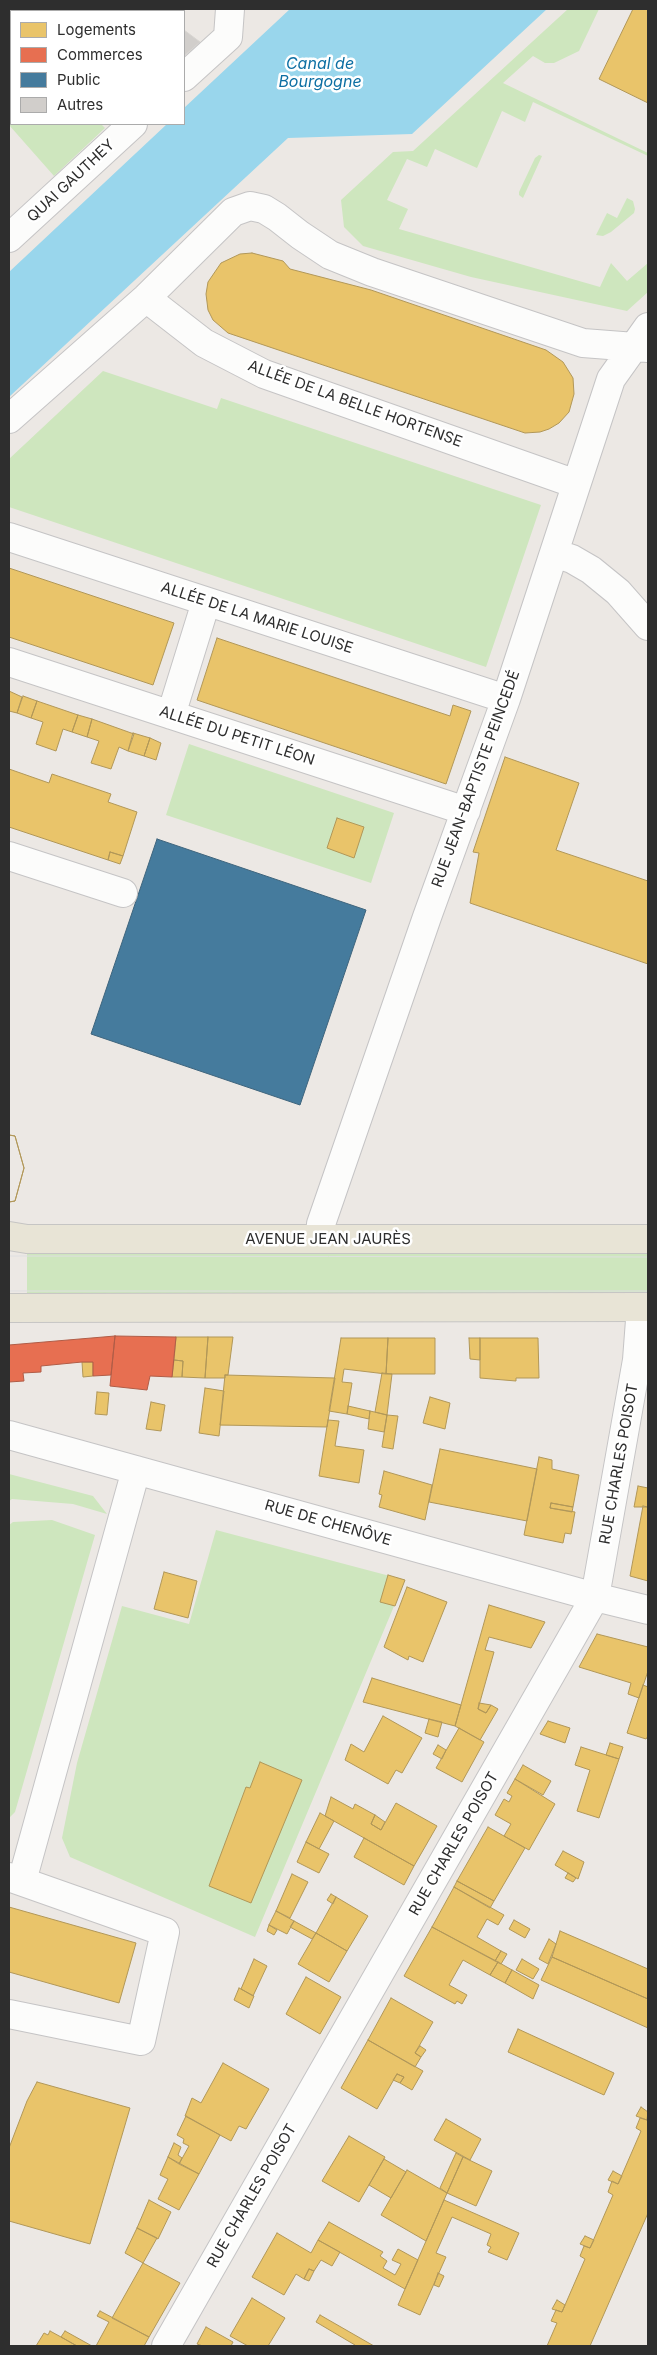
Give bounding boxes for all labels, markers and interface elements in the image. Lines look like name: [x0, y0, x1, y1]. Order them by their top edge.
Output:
legend: [10, 10, 185, 125]
text: Logements: [57, 20, 136, 39]
text: Commerces: [57, 45, 143, 64]
water label: Canal de Bourgogne: [278, 54, 362, 92]
text: Public: [57, 70, 100, 89]
text: Autres: [57, 95, 103, 114]
street label: QUAI GAUTHEY: [24, 136, 118, 226]
street label: ALLÉE DE LA BELLE HORTENSE: [245, 357, 465, 451]
street label: ALLÉE DE LA MARIE LOUISE: [159, 578, 355, 658]
street label: RUE JEAN-BAPTISTE PEINCEDÉ: [428, 668, 524, 890]
street label: ALLÉE DU PETIT LÉON: [157, 702, 317, 770]
street label: AVENUE JEAN JAURÈS: [245, 1230, 411, 1248]
street label: RUE CHARLES POISOT: [596, 1382, 642, 1546]
street label: RUE DE CHENÔVE: [263, 1496, 393, 1550]
street label: RUE CHARLES POISOT: [405, 1769, 503, 1919]
street label: RUE CHARLES POISOT: [203, 2121, 301, 2271]

